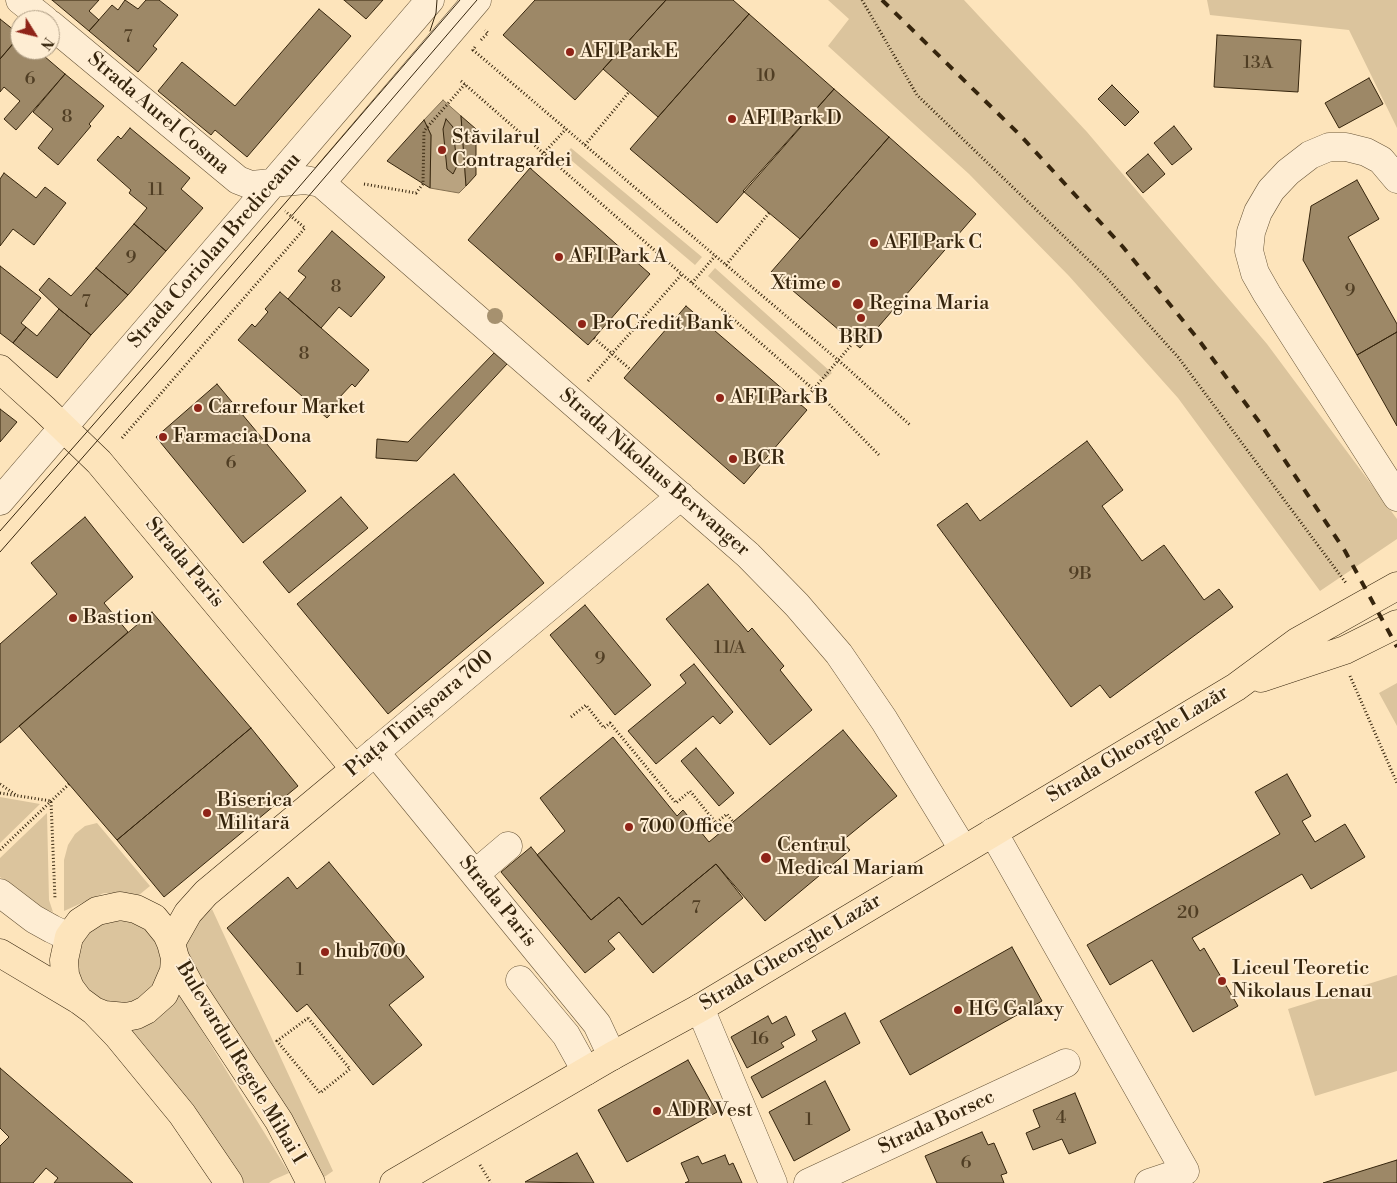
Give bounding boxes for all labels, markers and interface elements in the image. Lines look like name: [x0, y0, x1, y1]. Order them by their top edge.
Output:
north arrow: [10, 10, 60, 60]
house number: 7: [123, 27, 133, 49]
text: N: [36, 33, 57, 53]
place label: AFI Park E: [580, 40, 678, 64]
marker: AFI Park E: [564, 46, 576, 58]
street label: Strada Aurel Cosma: [82, 48, 234, 180]
house number: 13A: [1243, 53, 1273, 75]
house number: 10: [756, 66, 776, 88]
house number: 6: [25, 69, 35, 91]
house number: 8: [61, 107, 73, 129]
place label: AFI Park D: [742, 107, 842, 131]
marker: AFI Park D: [726, 113, 738, 125]
place label: Stăvilarul Contragardei: [452, 126, 572, 173]
marker: Stăvilarul Contragardei: [436, 144, 448, 156]
street label: Strada Coriolan Brediceanu: [124, 148, 306, 354]
house number: 11: [148, 180, 164, 202]
place label: AFI Park C: [884, 231, 982, 255]
marker: AFI Park C: [868, 237, 880, 249]
place label: AFI Park A: [569, 245, 667, 269]
house number: 9: [126, 248, 136, 270]
marker: AFI Park A: [553, 251, 565, 263]
place label: Xtime: [771, 272, 826, 296]
house number: 8: [330, 277, 342, 299]
marker: Xtime: [830, 278, 842, 290]
house number: 9: [1345, 281, 1355, 303]
house number: 7: [81, 292, 91, 314]
place label: Regina Maria: [869, 292, 989, 316]
marker: Regina Maria: [851, 297, 865, 311]
place label: ProCredit Bank: [592, 312, 733, 336]
marker: BRD: [855, 312, 867, 324]
marker: ProCredit Bank: [576, 318, 588, 330]
place label: BRD: [839, 326, 883, 350]
house number: 8: [298, 344, 310, 366]
street label: Strada Nikolaus Berwanger: [554, 384, 754, 562]
place label: AFI Park B: [730, 386, 828, 410]
marker: AFI Park B: [714, 392, 726, 404]
place label: Carrefour Market: [208, 396, 365, 420]
marker: Carrefour Market: [192, 402, 204, 414]
place label: Farmacia Dona: [173, 425, 311, 449]
marker: Farmacia Dona: [157, 431, 169, 443]
place label: BCR: [743, 447, 785, 471]
house number: 6: [226, 453, 236, 475]
marker: BCR: [727, 453, 739, 465]
street label: Strada Paris: [139, 513, 229, 613]
house number: 9B: [1068, 564, 1092, 586]
place label: Bastion: [83, 606, 153, 630]
marker: Bastion: [67, 612, 79, 624]
house number: 11/A: [714, 638, 746, 660]
street label: Piața Timișoara 700: [341, 645, 499, 783]
house number: 9: [595, 649, 605, 671]
street label: Strada Gheorghe Lazăr: [1043, 681, 1233, 809]
place label: Biserica Militară: [217, 789, 292, 836]
marker: Biserica Militară: [201, 807, 213, 819]
place label: 700 Office: [639, 815, 733, 839]
marker: 700 Office: [623, 821, 635, 833]
place label: Centrul Medical Mariam: [777, 834, 924, 881]
marker: Centrul Medical Mariam: [759, 851, 773, 865]
street label: Strada Paris: [453, 852, 541, 952]
street label: Strada Gheorghe Lazăr: [696, 889, 886, 1017]
house number: 7: [691, 898, 701, 920]
house number: 20: [1177, 903, 1199, 925]
place label: hub700: [335, 940, 406, 964]
marker: hub700: [319, 946, 331, 958]
place label: Liceul Teoretic Nikolaus Lenau: [1232, 957, 1372, 1004]
street label: Bulevardul Regele Mihai I: [170, 958, 310, 1168]
house number: 1: [296, 960, 304, 982]
marker: Liceul Teoretic Nikolaus Lenau: [1216, 975, 1228, 987]
place label: HG Galaxy: [968, 998, 1064, 1022]
marker: HG Galaxy: [952, 1004, 964, 1016]
house number: 16: [751, 1029, 769, 1051]
street label: Strada Borsec: [875, 1086, 999, 1160]
place label: ADR Vest: [667, 1099, 753, 1123]
marker: ADR Vest: [651, 1105, 663, 1117]
house number: 4: [1056, 1108, 1066, 1130]
house number: 1: [805, 1110, 813, 1132]
house number: 6: [961, 1153, 971, 1175]

